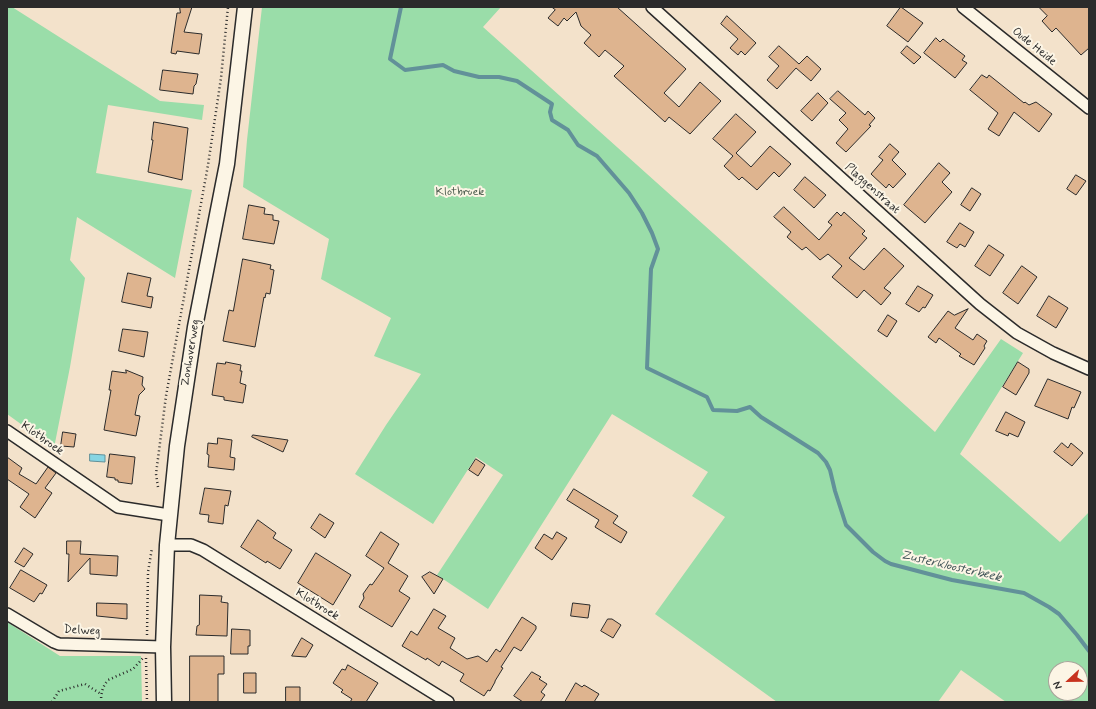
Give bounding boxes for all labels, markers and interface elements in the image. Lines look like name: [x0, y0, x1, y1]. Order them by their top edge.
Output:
street label: Oude Heide: [1009, 25, 1059, 69]
street label: Plaggenstraat: [841, 160, 903, 218]
park label: Klotbroek: [436, 185, 484, 199]
street label: Zonhoverweg: [179, 318, 203, 388]
street label: Klotbroek: [18, 419, 66, 459]
water label: Zusterkloosterbeek: [899, 548, 1003, 586]
street label: Klotbroek: [293, 586, 341, 624]
street label: Delweg: [63, 623, 101, 639]
north arrow: [1048, 661, 1088, 701]
text: N: [1050, 679, 1066, 691]

